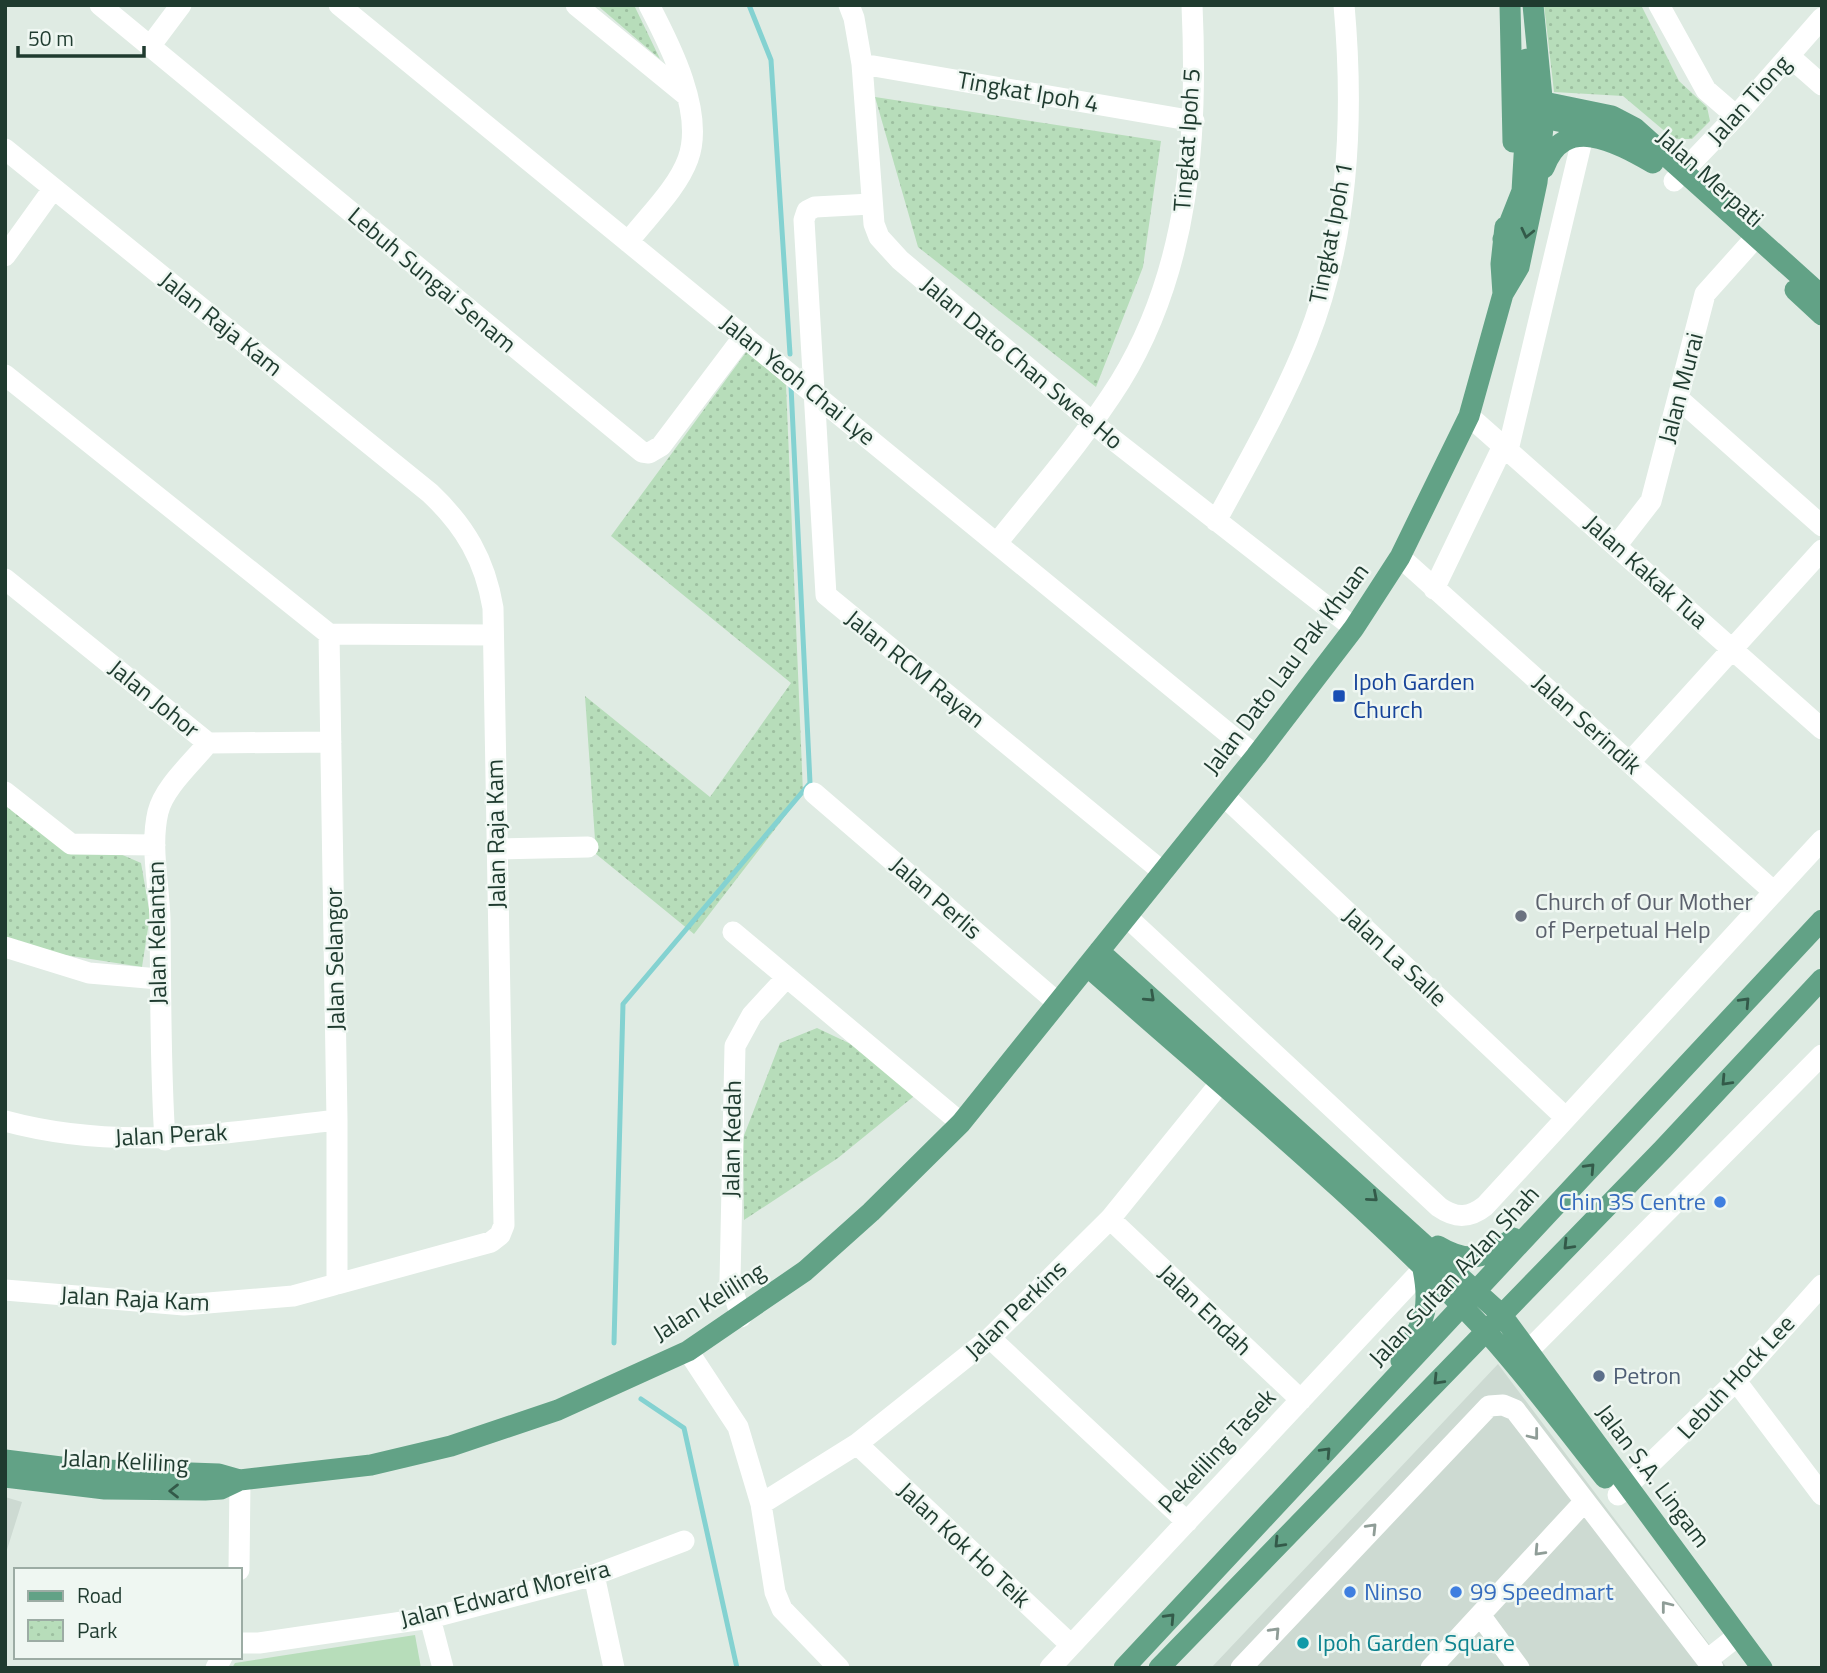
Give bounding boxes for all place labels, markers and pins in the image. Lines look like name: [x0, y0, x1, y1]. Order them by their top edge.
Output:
place label: Ipoh Garden Church: [1353, 663, 1475, 727]
marker: Ipoh Garden Church: [1331, 688, 1347, 704]
place label: Church of Our Mother of Perpetual Help: [1535, 883, 1753, 947]
marker: Church of Our Mother of Perpetual Help: [1513, 908, 1529, 924]
place label: Chin 3S Centre: [1559, 1183, 1706, 1219]
marker: Chin 3S Centre: [1712, 1194, 1728, 1210]
place label: Petron: [1613, 1357, 1681, 1393]
marker: Petron: [1591, 1368, 1607, 1384]
place label: Ninso: [1364, 1573, 1422, 1609]
place label: 99 Speedmart: [1470, 1573, 1614, 1609]
marker: Ninso: [1342, 1584, 1358, 1600]
marker: 99 Speedmart: [1448, 1584, 1464, 1600]
place label: Ipoh Garden Square: [1317, 1624, 1515, 1660]
marker: Ipoh Garden Square: [1295, 1635, 1311, 1651]

